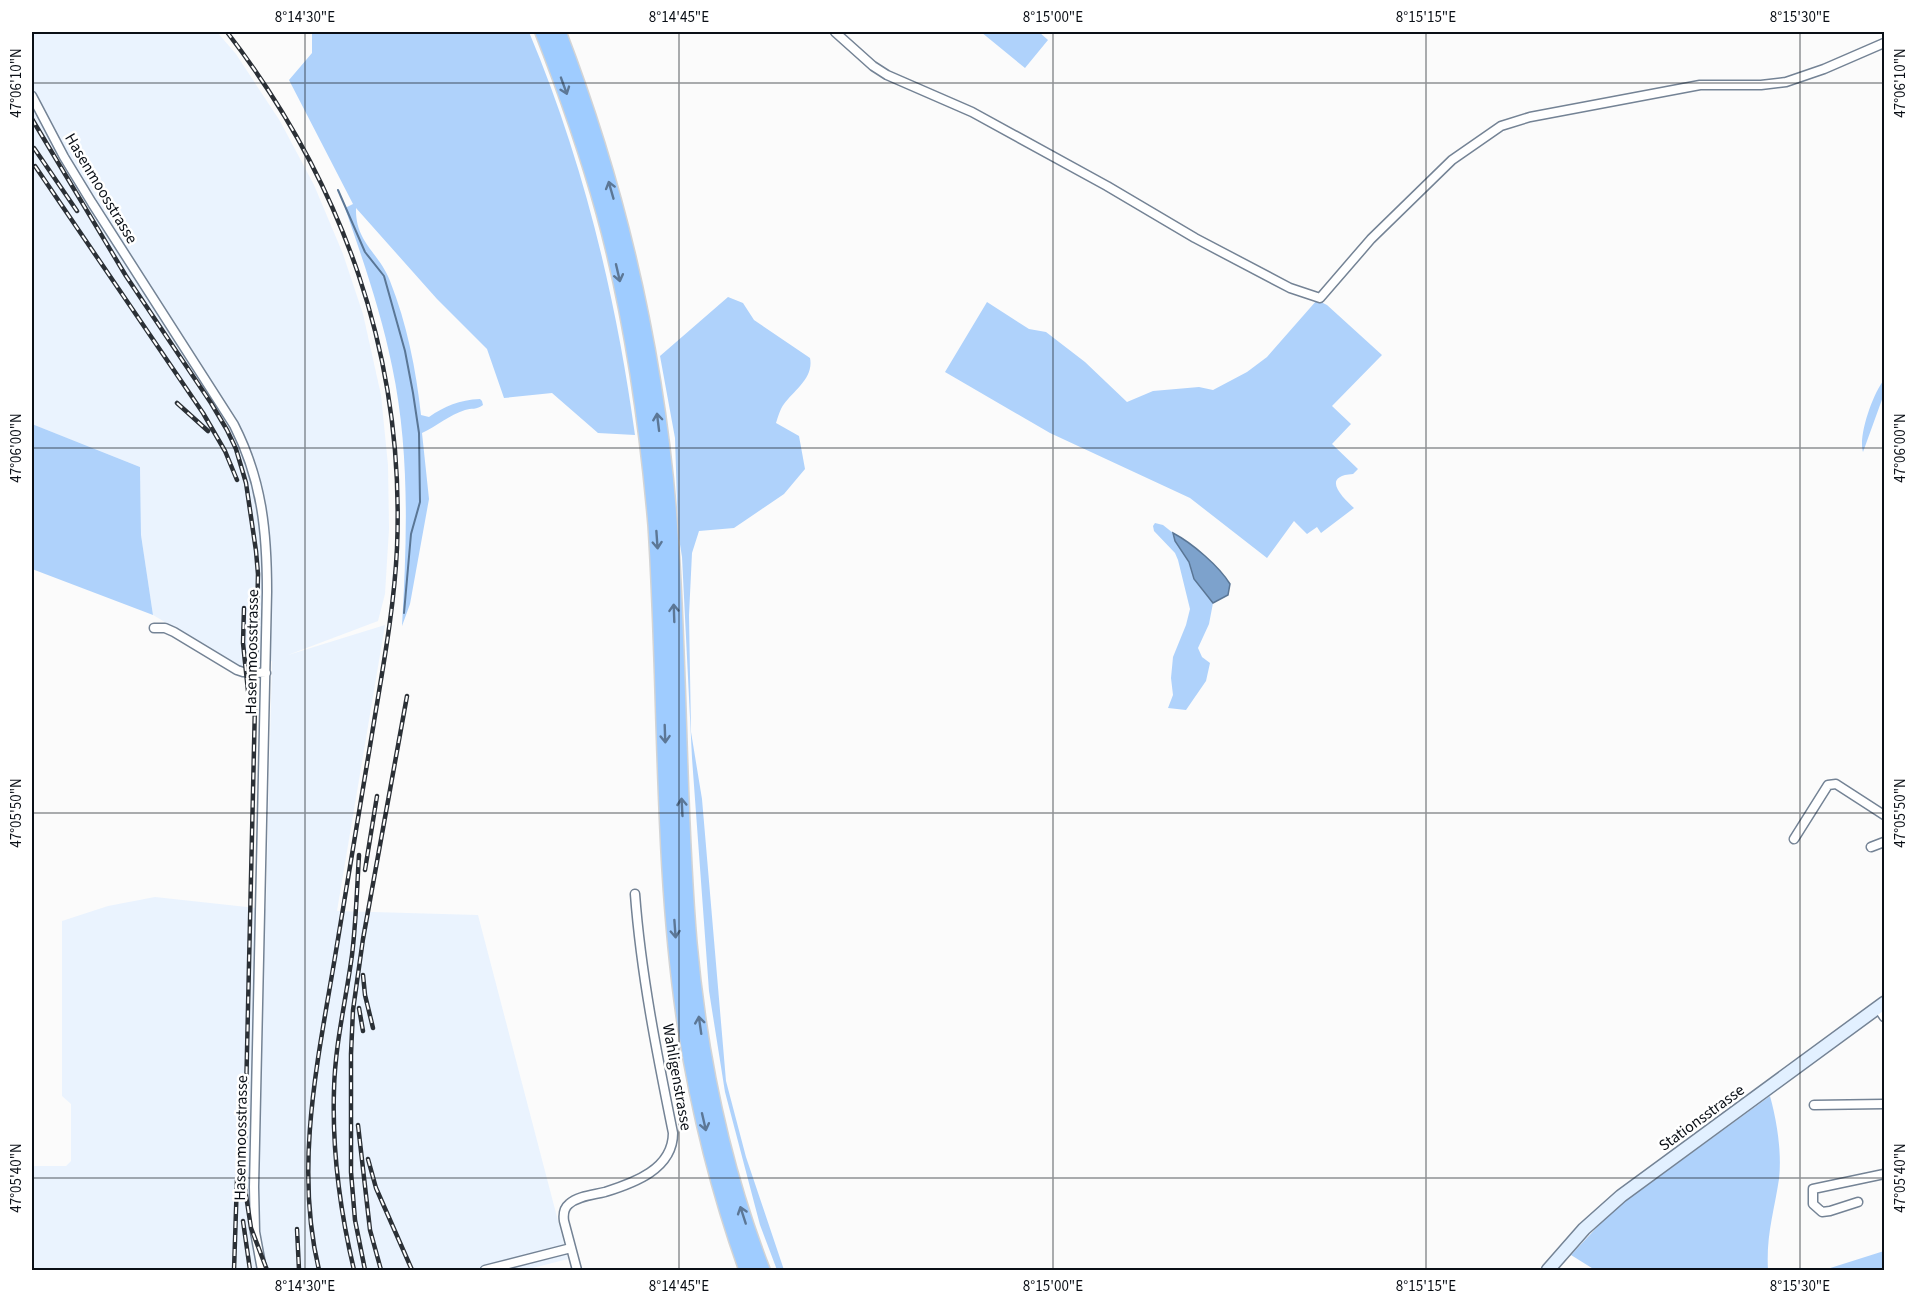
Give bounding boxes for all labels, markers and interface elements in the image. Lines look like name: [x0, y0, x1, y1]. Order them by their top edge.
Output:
text: 8°14'30"E: [275, 7, 335, 28]
text: 8°14'45"E: [649, 7, 709, 28]
text: 8°15'00"E: [1023, 7, 1083, 28]
text: 8°15'15"E: [1396, 7, 1456, 28]
text: 8°15'30"E: [1770, 7, 1830, 28]
text: 47°06'10"N: [6, 48, 27, 118]
text: 47°06'10"N: [1890, 48, 1911, 118]
one-way arrow: [559, 76, 570, 95]
street label: Hasenmoosstrasse: [59, 129, 143, 248]
one-way arrow: [605, 181, 616, 200]
one-way arrow: [613, 263, 625, 282]
one-way arrow: [652, 412, 663, 432]
text: 47°06'00"N: [6, 413, 27, 483]
text: 47°06'00"N: [1890, 413, 1911, 483]
one-way arrow: [652, 529, 663, 549]
street label: Hasenmoosstrasse: [240, 589, 264, 715]
one-way arrow: [668, 603, 679, 623]
one-way arrow: [660, 724, 671, 744]
text: 47°05'50"N: [6, 778, 27, 848]
text: 47°05'50"N: [1890, 778, 1911, 848]
one-way arrow: [676, 798, 687, 818]
one-way arrow: [670, 919, 681, 939]
one-way arrow: [694, 1016, 705, 1036]
street label: Wahligenstrasse: [657, 1022, 697, 1132]
street label: Hasenmoosstrasse: [229, 1075, 253, 1201]
street label: Stationsstrasse: [1654, 1079, 1749, 1156]
one-way arrow: [698, 1112, 710, 1131]
text: 47°05'40"N: [6, 1143, 27, 1213]
text: 47°05'40"N: [1890, 1143, 1911, 1213]
one-way arrow: [736, 1206, 747, 1225]
text: 8°14'30"E: [275, 1276, 335, 1297]
text: 8°14'45"E: [649, 1276, 709, 1297]
text: 8°15'00"E: [1023, 1276, 1083, 1297]
text: 8°15'15"E: [1396, 1276, 1456, 1297]
text: 8°15'30"E: [1770, 1276, 1830, 1297]

